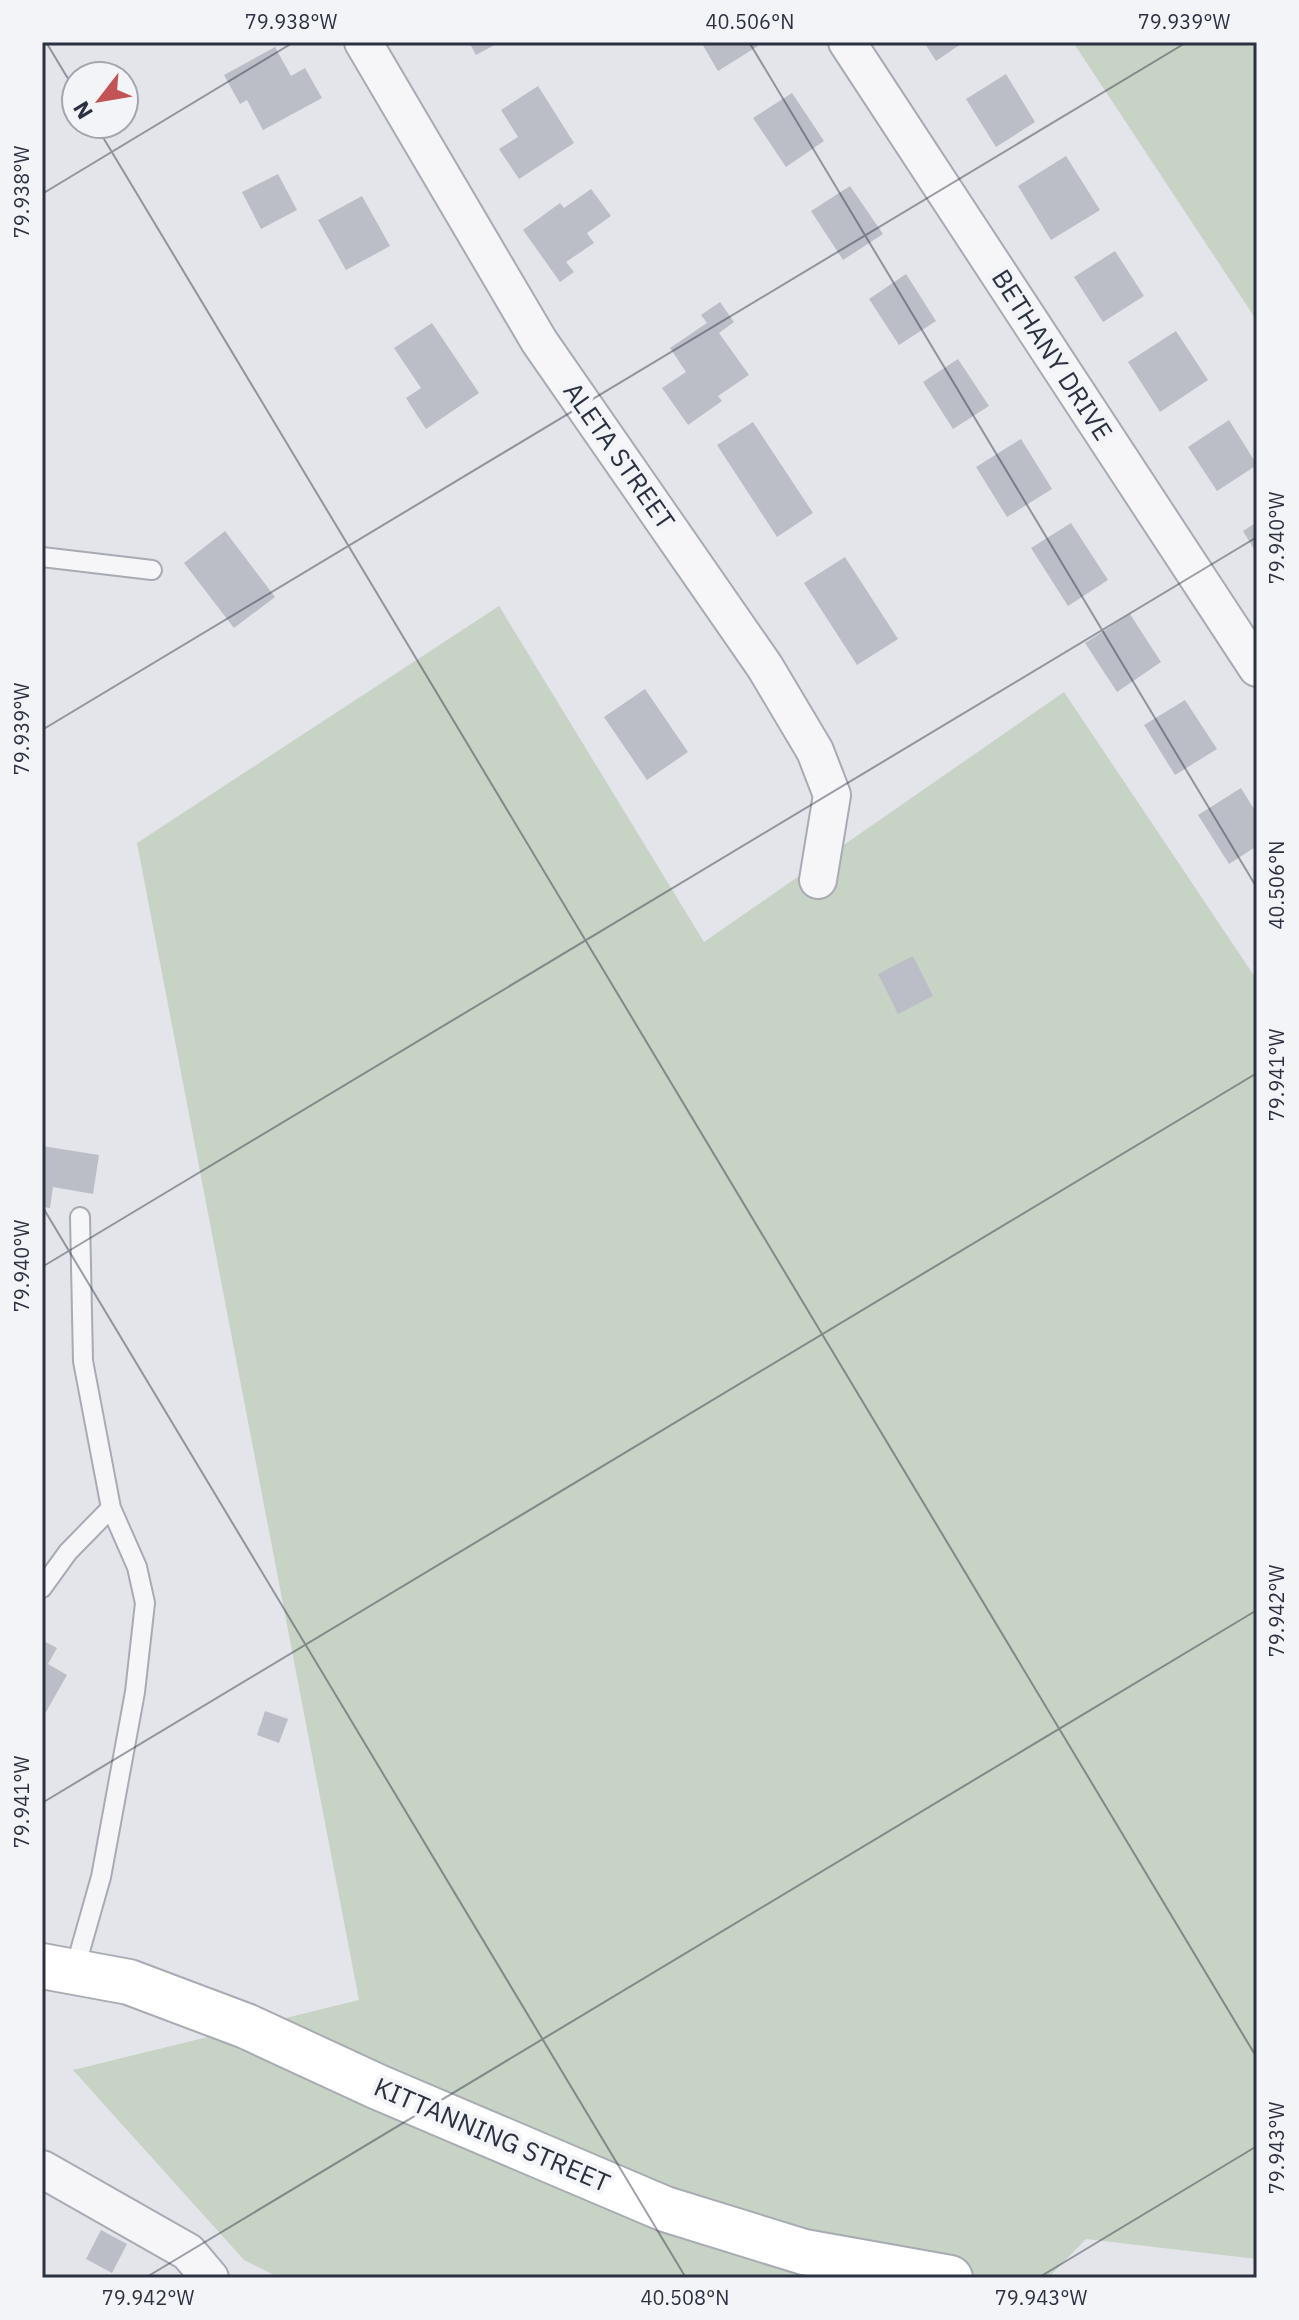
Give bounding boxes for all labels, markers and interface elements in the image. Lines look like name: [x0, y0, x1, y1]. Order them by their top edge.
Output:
text: 79.938°W: [245, 8, 337, 35]
text: 40.506°N: [706, 8, 794, 35]
text: 79.939°W: [1138, 8, 1230, 35]
north arrow: [60, 60, 140, 140]
text: N: [66, 96, 99, 125]
text: 79.938°W: [8, 146, 35, 238]
street label: BETHANY DRIVE: [985, 262, 1121, 447]
street label: ALETA STREET: [556, 375, 683, 536]
text: 79.940°W: [1263, 492, 1290, 584]
text: 79.939°W: [8, 683, 35, 775]
text: 40.506°N: [1263, 841, 1290, 929]
text: 79.941°W: [1263, 1029, 1290, 1121]
text: 79.940°W: [8, 1220, 35, 1312]
text: 79.942°W: [1263, 1565, 1290, 1657]
text: 79.941°W: [8, 1756, 35, 1848]
street label: KITTANNING STREET: [369, 2069, 616, 2199]
text: 79.943°W: [1263, 2102, 1290, 2194]
text: 79.942°W: [102, 2284, 194, 2311]
text: 40.508°N: [641, 2284, 729, 2311]
text: 79.943°W: [995, 2284, 1087, 2311]

